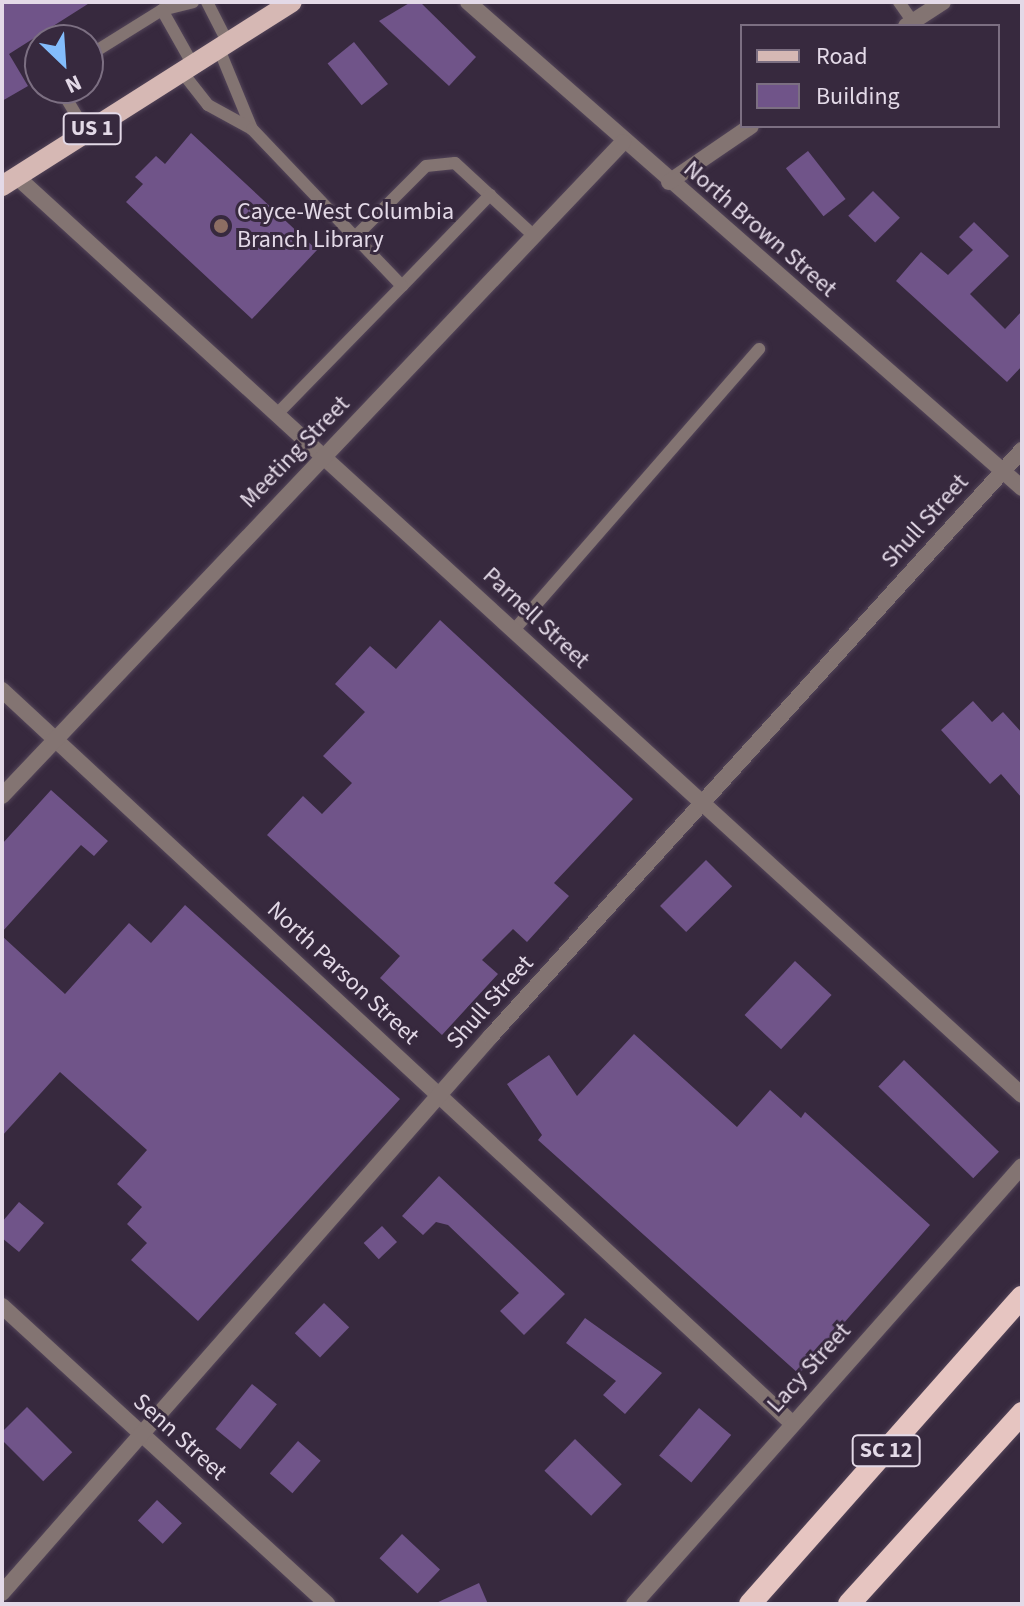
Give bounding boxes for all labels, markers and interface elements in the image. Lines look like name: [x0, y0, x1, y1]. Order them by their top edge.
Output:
north arrow: [24, 24, 104, 104]
legend: [740, 24, 1000, 128]
text: Road: [816, 39, 868, 74]
text: N: [60, 66, 87, 102]
text: Building: [816, 79, 900, 114]
road number: US 1: [62, 111, 122, 147]
street label: North Brown Street: [678, 155, 842, 303]
place label: Cayce-West Columbia Branch Library: [237, 198, 454, 254]
marker: Cayce-West Columbia Branch Library: [212, 217, 230, 235]
street label: Meeting Street: [234, 390, 356, 514]
street label: Shull Street: [875, 468, 975, 574]
street label: Parnell Street: [477, 561, 595, 675]
street label: North Parson Street: [261, 895, 425, 1051]
street label: Shull Street: [440, 949, 540, 1055]
street label: Lacy Street: [761, 1317, 857, 1419]
street label: Senn Street: [127, 1388, 233, 1486]
road number: SC 12: [850, 1433, 922, 1469]

